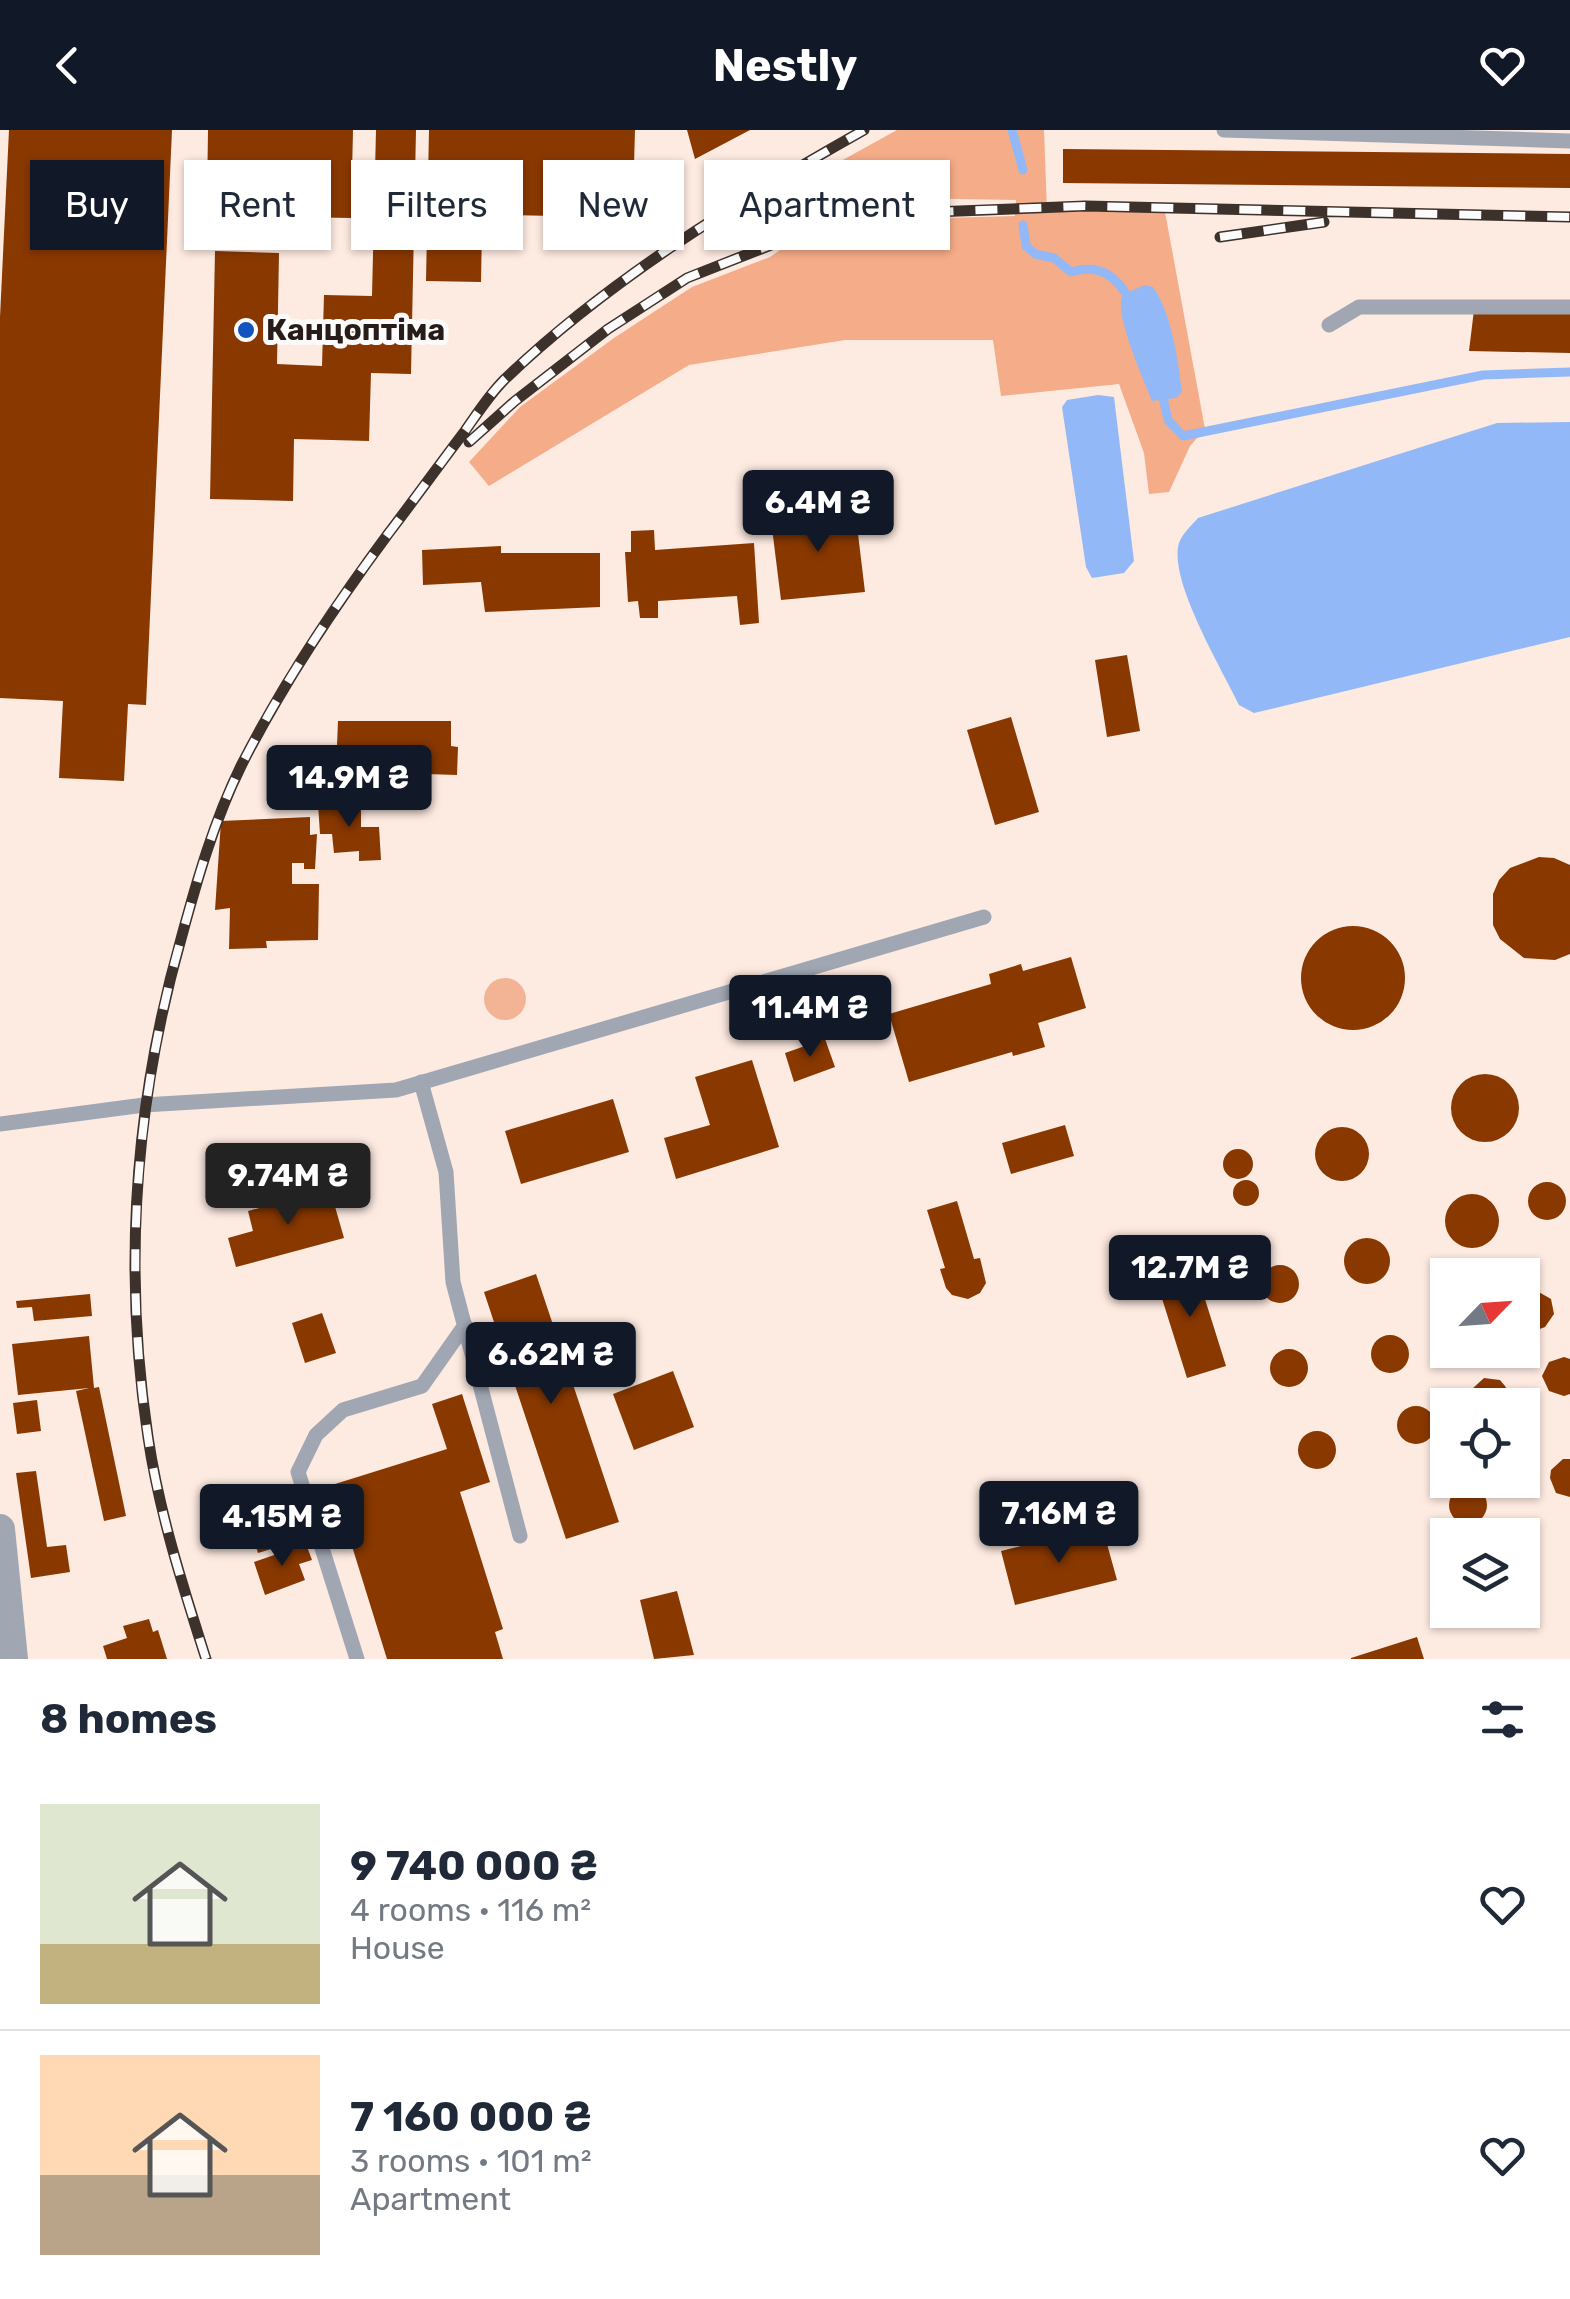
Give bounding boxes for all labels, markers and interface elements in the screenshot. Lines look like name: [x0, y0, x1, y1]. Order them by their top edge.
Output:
icon: back: [40, 38, 95, 93]
icon: heart: [1475, 38, 1530, 93]
text: Nestly: [713, 39, 857, 92]
chip: Buy: [30, 160, 164, 250]
chip: Rent: [184, 160, 331, 250]
chip: Filters: [351, 160, 523, 250]
chip: New: [543, 160, 684, 250]
chip: Apartment: [704, 160, 950, 250]
place label: Канцоптіма: [266, 312, 445, 348]
marker: Канцоптіма: [235, 319, 257, 341]
pin: 6.4M ₴: [737, 470, 899, 555]
text: 6.4M ₴: [765, 483, 871, 521]
pin: 14.9M ₴: [257, 745, 441, 830]
text: 14.9M ₴: [289, 758, 409, 796]
pin: 11.4M ₴: [718, 975, 902, 1060]
text: 11.4M ₴: [751, 988, 869, 1026]
pin: 9.74M ₴: [196, 1143, 380, 1228]
text: 9.74M ₴: [227, 1156, 349, 1194]
pin: 12.7M ₴: [1098, 1235, 1282, 1320]
text: 12.7M ₴: [1131, 1248, 1249, 1286]
north arrow: [1430, 1258, 1540, 1368]
map controls: [1430, 1258, 1540, 1628]
pin: 6.62M ₴: [459, 1322, 643, 1407]
text: 6.62M ₴: [488, 1335, 614, 1373]
button: locate: [1430, 1388, 1540, 1498]
pin: 7.16M ₴: [967, 1481, 1151, 1566]
pin: 4.15M ₴: [190, 1484, 374, 1569]
text: 7.16M ₴: [1001, 1494, 1117, 1532]
text: 4.15M ₴: [222, 1497, 342, 1535]
button: layers: [1430, 1518, 1540, 1628]
icon: filters: [1475, 1692, 1530, 1747]
text: 8 homes: [40, 1694, 217, 1744]
text: 9 740 000 ₴: [350, 1841, 598, 1891]
icon: home: [120, 1844, 240, 1964]
icon: heart: [1475, 1877, 1530, 1932]
text: 4 rooms · 116 m²: [350, 1891, 591, 1929]
text: House: [350, 1929, 445, 1967]
text: 7 160 000 ₴: [350, 2092, 592, 2142]
icon: home: [120, 2095, 240, 2215]
icon: heart: [1475, 2128, 1530, 2183]
text: 3 rooms · 101 m²: [350, 2142, 592, 2180]
text: Apartment: [350, 2180, 511, 2218]

